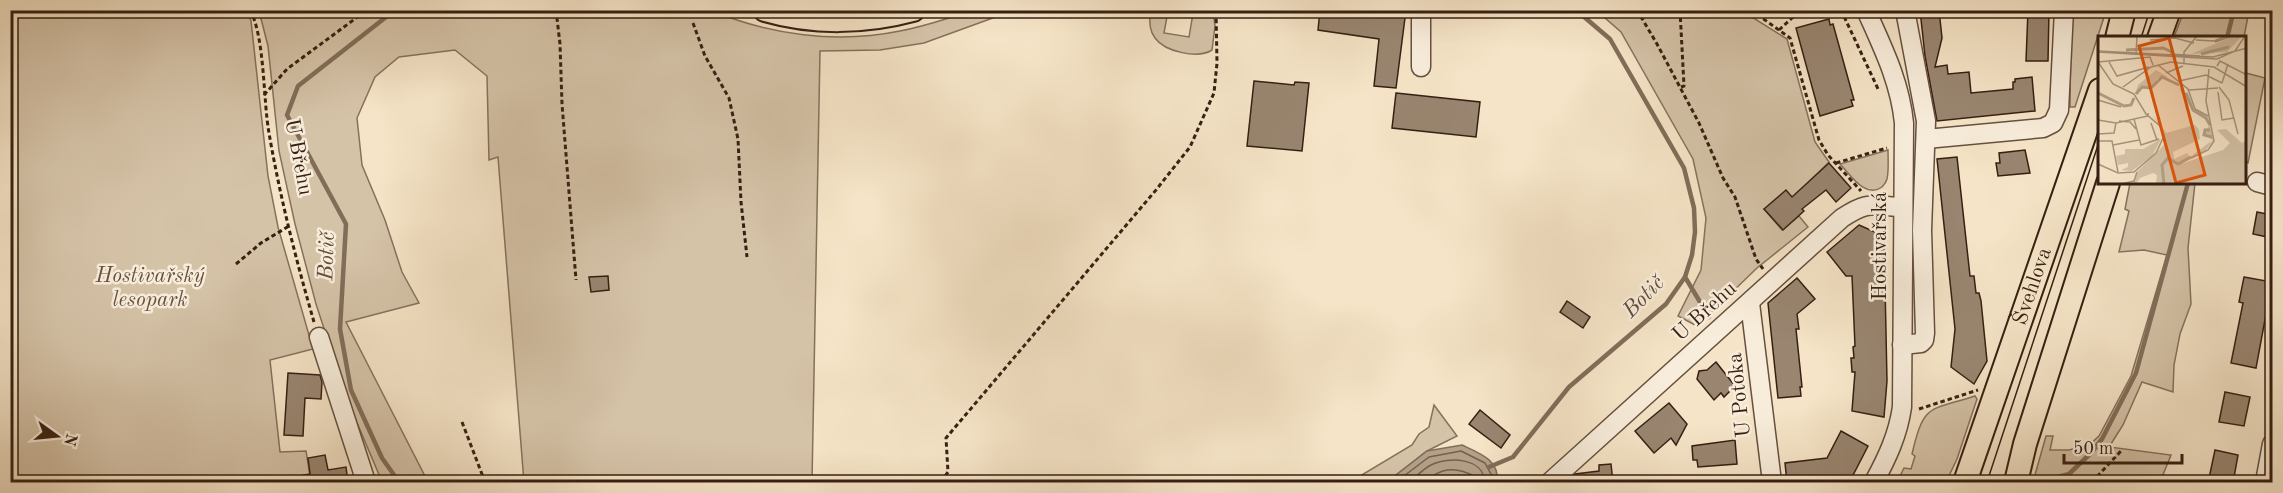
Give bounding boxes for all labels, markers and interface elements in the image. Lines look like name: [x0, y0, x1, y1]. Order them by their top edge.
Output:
inset map: [2098, 36, 2247, 184]
street label: U Břehu: [280, 117, 316, 197]
street label: Hostivařská: [1870, 192, 1891, 300]
water label: Botič: [315, 229, 339, 282]
street label: Švehlova: [2006, 245, 2055, 328]
park label: Hostivařský lesopark: [94, 266, 205, 311]
water label: Botič: [1618, 271, 1670, 323]
street label: U Břehu: [1669, 278, 1741, 346]
street label: U Potoka: [1725, 352, 1755, 438]
north arrow: [27, 406, 87, 466]
scale bar: [2064, 427, 2182, 465]
text: N: [60, 431, 79, 448]
text: 50 m: [2073, 440, 2113, 458]

